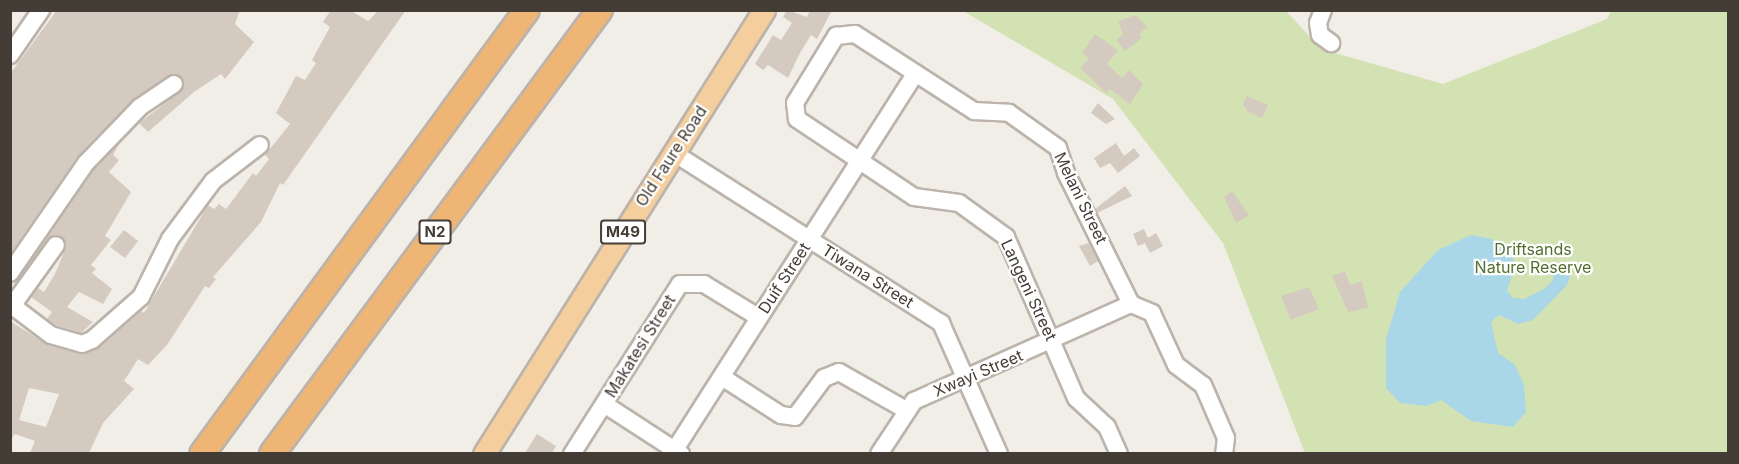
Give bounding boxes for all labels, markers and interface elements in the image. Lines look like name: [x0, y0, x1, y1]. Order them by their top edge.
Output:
street label: Old Faure Road: [631, 102, 711, 210]
street label: Melani Street: [1051, 149, 1111, 247]
road number: N2: [418, 220, 452, 244]
road number: M49: [599, 220, 647, 244]
street label: Langeni Street: [997, 236, 1061, 344]
street label: Duif Street: [754, 239, 814, 317]
park label: Driftsands Nature Reserve: [1475, 239, 1591, 277]
street label: Tiwana Street: [819, 240, 917, 312]
street label: Makatesi Street: [601, 291, 679, 401]
street label: Xwayi Street: [930, 346, 1026, 400]

